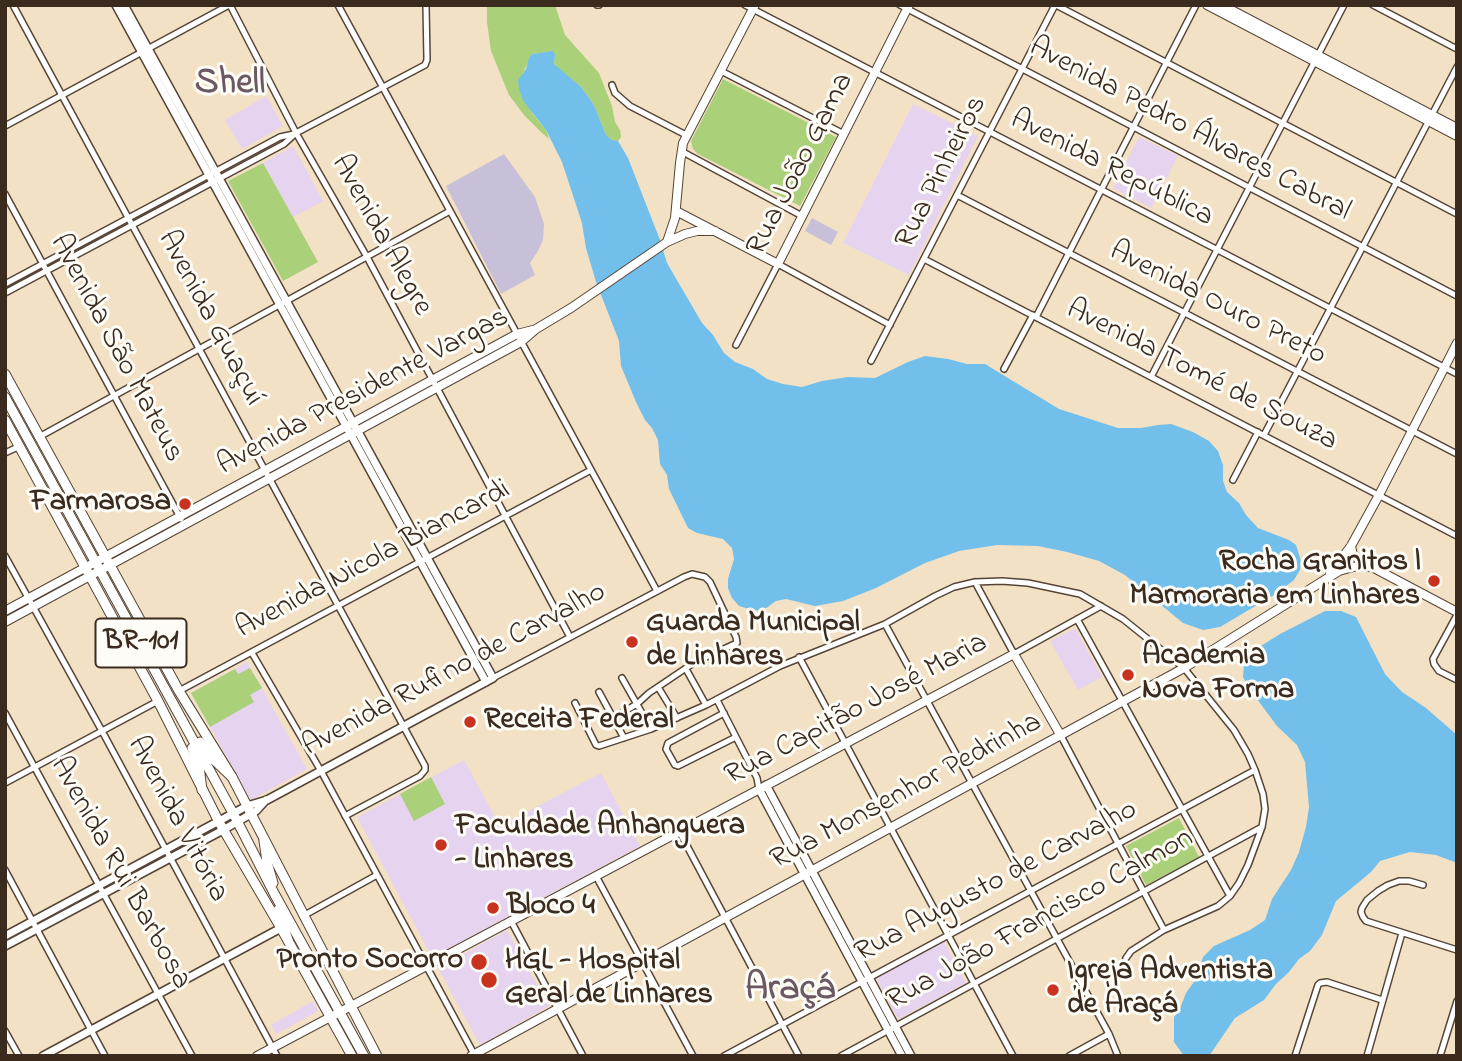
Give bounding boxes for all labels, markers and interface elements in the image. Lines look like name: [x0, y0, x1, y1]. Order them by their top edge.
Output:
street label: Avenida Pedro Álvares Cabral: [1022, 31, 1356, 231]
district label: Shell: [195, 64, 265, 108]
street label: Rua João Gama: [740, 68, 864, 262]
street label: Rua Pinheiros: [889, 91, 997, 255]
street label: Avenida República: [1003, 103, 1219, 237]
street label: Avenida Alegre: [321, 149, 439, 323]
street label: Avenida Guaçuí: [148, 225, 270, 413]
street label: Avenida São Mateus: [40, 229, 190, 469]
street label: Avenida Ouro Preto: [1103, 235, 1331, 375]
street label: Avenida Tomé de Souza: [1059, 293, 1343, 461]
street label: Avenida Presidente Vargas: [212, 301, 516, 485]
street label: Avenida Nicola Biancardi: [231, 473, 517, 649]
place label: Farmarosa: [30, 486, 171, 522]
marker: Farmarosa: [177, 496, 193, 512]
place label: Rocha Granitos | Marmoraria em Linhares: [1130, 546, 1420, 616]
marker: Rocha Granitos | Marmoraria em Linhares: [1426, 573, 1442, 589]
street label: Avenida Rufino de Carvalho: [297, 576, 613, 766]
place label: Guarda Municipal de Linhares: [646, 607, 860, 678]
road number: BR-101: [96, 618, 186, 668]
street label: Rua Capitão José Maria: [720, 627, 994, 795]
marker: Guarda Municipal de Linhares: [624, 634, 640, 650]
place label: Academia Nova Forma: [1142, 640, 1294, 710]
marker: Academia Nova Forma: [1120, 667, 1136, 683]
place label: Receita Federal: [484, 704, 674, 740]
street label: Rua Monsenhor Pedrinha: [765, 706, 1049, 880]
marker: Receita Federal: [462, 714, 478, 730]
street label: Avenida Vitória: [117, 731, 235, 909]
street label: Avenida Rui Barbosa: [40, 751, 198, 997]
street label: Rua Augusto de Carvalho: [850, 793, 1144, 973]
place label: Faculdade Anhanguera - Linhares: [455, 810, 745, 880]
street label: Rua João Francisco Calmon: [881, 822, 1201, 1020]
marker: Faculdade Anhanguera - Linhares: [433, 837, 449, 853]
place label: Bloco 4: [507, 890, 595, 926]
marker: Bloco 4: [485, 900, 501, 916]
place label: Pronto Socorro: [277, 944, 463, 980]
place label: HGL - Hospital Geral de Linhares: [505, 945, 713, 1016]
marker: Pronto Socorro: [469, 952, 489, 972]
place label: Igreja Adventista de Araçá: [1067, 955, 1273, 1026]
marker: HGL - Hospital Geral de Linhares: [479, 970, 499, 990]
district label: Araçá: [745, 970, 835, 1014]
marker: Igreja Adventista de Araçá: [1045, 982, 1061, 998]

